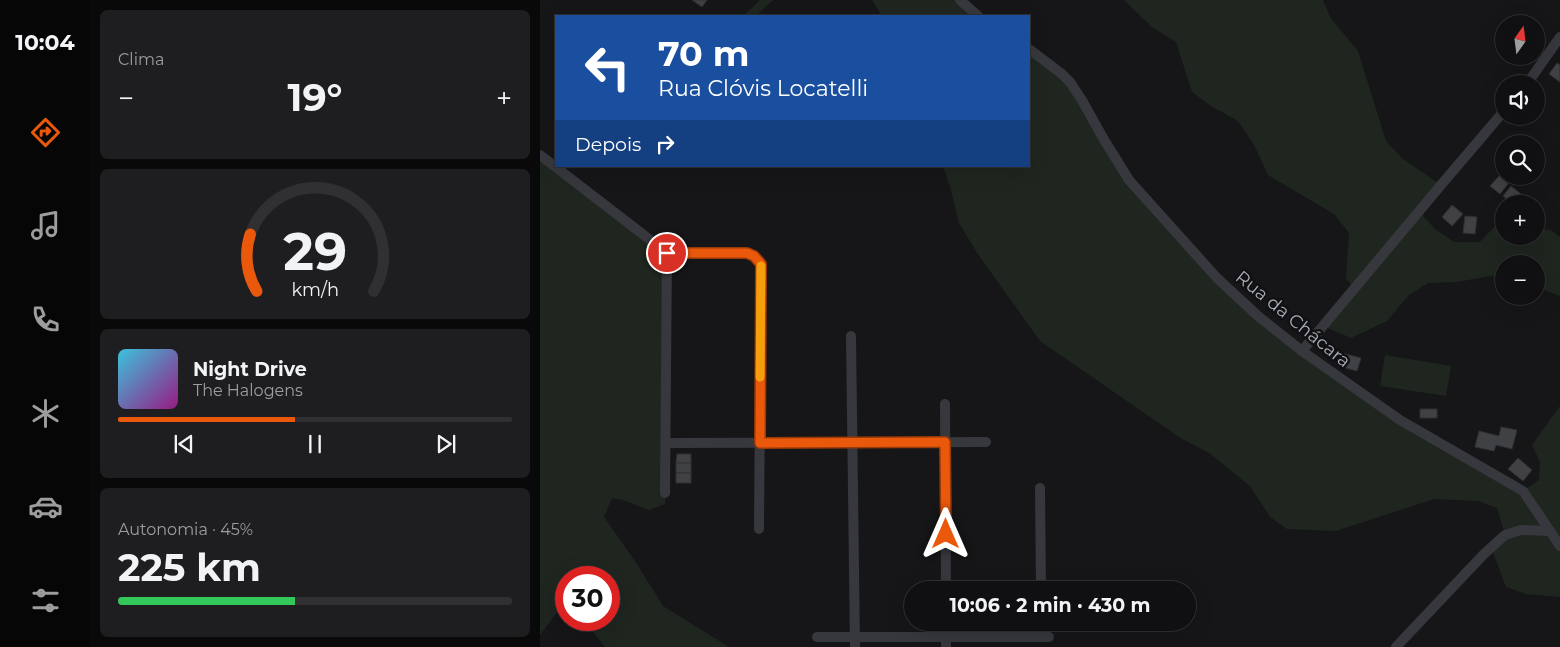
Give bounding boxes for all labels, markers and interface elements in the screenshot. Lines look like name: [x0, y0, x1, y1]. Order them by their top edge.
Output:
north arrow: [1495, 15, 1545, 65]
map controls: [1495, 15, 1545, 305]
text: 10:04: [15, 29, 75, 56]
text: 70 m: [658, 32, 749, 75]
icon: left: [575, 35, 640, 100]
text: Clima: [118, 50, 164, 69]
text: 19°: [288, 74, 343, 121]
text: Rua Clóvis Locatelli: [658, 75, 868, 102]
button: sound: [1495, 75, 1545, 125]
text: −: [118, 81, 134, 115]
text: +: [496, 81, 512, 115]
icon: directions: [28, 115, 63, 150]
icon: right: [651, 130, 679, 158]
text: Depois: [575, 133, 641, 156]
button: search: [1495, 135, 1545, 185]
button: +: [1495, 195, 1545, 245]
icon: music: [28, 208, 63, 243]
text: 29: [283, 220, 347, 283]
pin: [646, 232, 688, 274]
icon: arrive: [653, 239, 681, 267]
button: −: [1495, 255, 1545, 305]
street label: Rua da Chácara: [1231, 266, 1355, 372]
text: km/h: [291, 279, 339, 300]
icon: phone: [28, 302, 63, 337]
text: Night Drive: [193, 358, 307, 381]
text: The Halogens: [193, 381, 303, 400]
icon: climate: [28, 396, 63, 431]
icon: previous: [170, 430, 198, 458]
icon: pause: [301, 430, 329, 458]
icon: next: [432, 430, 460, 458]
icon: car: [28, 489, 63, 524]
position arrow: [919, 507, 971, 559]
text: Autonomia · 45%: [118, 520, 253, 539]
text: 225 km: [118, 544, 261, 591]
speed limit sign: 30: [555, 566, 620, 631]
icon: filters: [28, 583, 63, 618]
text: 10:06 · 2 min · 430 m: [949, 594, 1151, 617]

